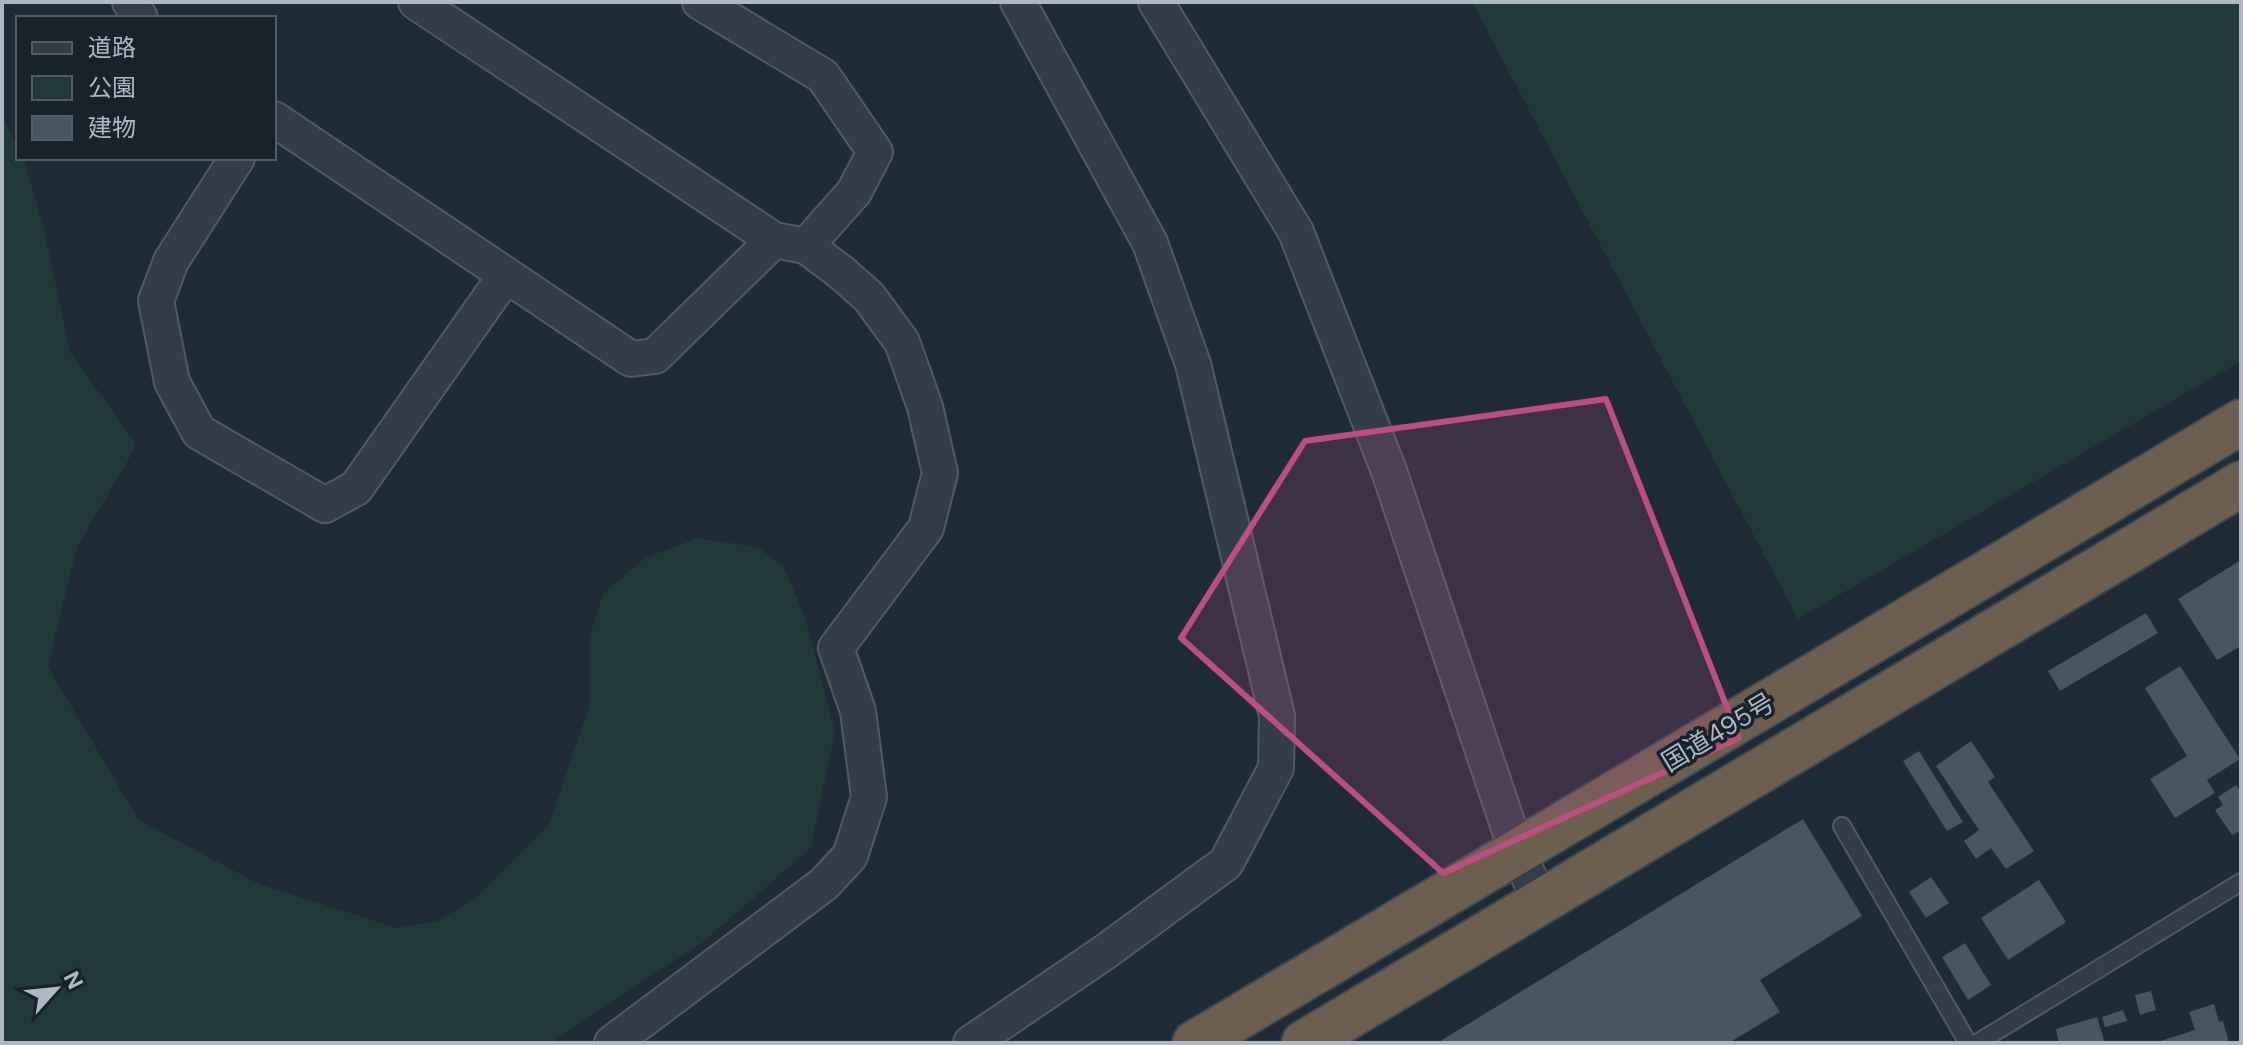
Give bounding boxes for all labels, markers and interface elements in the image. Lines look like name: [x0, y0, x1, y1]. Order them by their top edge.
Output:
legend: [16, 16, 276, 160]
text: 道路: [88, 32, 136, 63]
text: 公園: [88, 72, 136, 103]
text: 建物: [88, 112, 136, 143]
street label: 国道495号: [1655, 685, 1781, 779]
north arrow: [16, 949, 96, 1029]
text: N: [57, 966, 90, 994]

